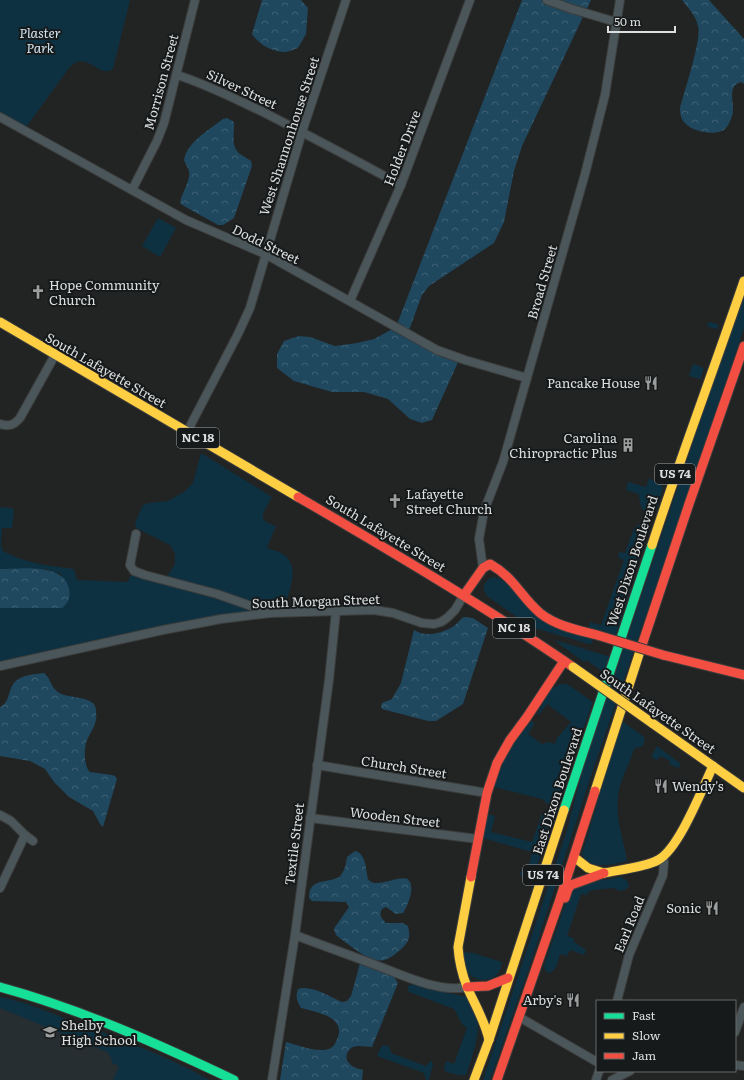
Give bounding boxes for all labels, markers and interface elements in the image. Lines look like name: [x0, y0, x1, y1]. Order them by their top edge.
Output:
scale bar: [608, 8, 675, 34]
text: 50 m: [614, 12, 641, 30]
park label: Plaster Park: [19, 23, 61, 57]
street label: Morrison Street: [139, 31, 183, 132]
street label: West Shannonhouse Street: [254, 53, 323, 218]
street label: Silver Street: [204, 64, 281, 114]
street label: Holder Drive: [378, 107, 425, 188]
street label: Dodd Street: [229, 219, 304, 268]
street label: Broad Street: [522, 242, 561, 321]
place label: Hope Community Church: [49, 275, 160, 309]
church icon: Hope Community Church: [30, 284, 46, 300]
street label: South Lafayette Street: [42, 327, 171, 412]
place label: Pancake House: [547, 373, 640, 392]
restaurant icon: Pancake House: [643, 375, 659, 391]
road number: NC 18: [177, 428, 219, 448]
place label: Carolina Chiropractic Plus: [509, 428, 617, 462]
building icon: Carolina Chiropractic Plus: [620, 437, 636, 453]
road number: US 74: [655, 464, 695, 484]
place label: Lafayette Street Church: [406, 484, 493, 518]
street label: South Lafayette Street: [323, 489, 450, 576]
church icon: Lafayette Street Church: [387, 493, 403, 509]
street label: West Dixon Boulevard: [601, 493, 662, 629]
street label: South Morgan Street: [251, 589, 381, 612]
road number: NC 18: [493, 618, 535, 638]
street label: South Lafayette Street: [597, 664, 720, 758]
street label: East Dixon Boulevard: [527, 725, 586, 857]
street label: Church Street: [360, 750, 449, 783]
place label: Wendy's: [672, 776, 724, 795]
restaurant icon: Wendy's: [653, 778, 669, 794]
street label: Textile Street: [279, 801, 308, 886]
street label: Wooden Street: [349, 802, 442, 832]
road number: US 74: [523, 865, 563, 885]
street label: Earl Road: [609, 893, 649, 955]
place label: Sonic: [666, 898, 702, 917]
restaurant icon: Sonic: [704, 900, 720, 916]
place label: Arby's: [523, 990, 562, 1009]
restaurant icon: Arby's: [565, 992, 581, 1008]
legend: [596, 1000, 736, 1072]
text: Fast: [632, 1006, 656, 1024]
place label: Shelby High School: [61, 1015, 137, 1049]
school or university icon: Shelby High School: [42, 1024, 58, 1040]
text: Slow: [632, 1026, 661, 1044]
text: Jam: [632, 1046, 657, 1064]

